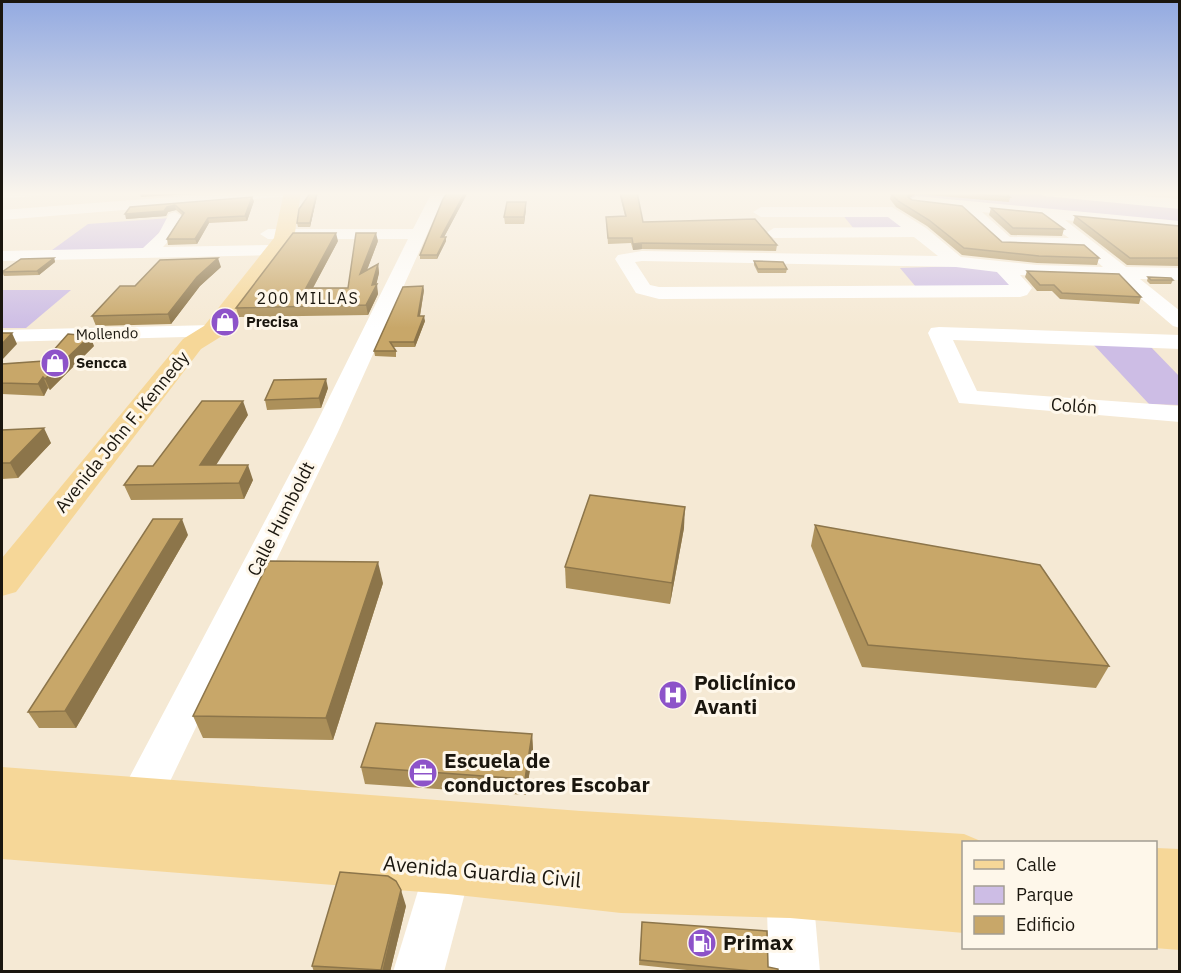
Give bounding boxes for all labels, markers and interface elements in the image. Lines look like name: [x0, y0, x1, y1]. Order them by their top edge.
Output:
district label: 200 MILLAS: [257, 288, 359, 308]
shop icon: Precisa: [209, 306, 241, 338]
place label: Precisa: [246, 312, 299, 331]
street label: Mollendo: [75, 323, 139, 344]
street label: Avenida John F. Kennedy: [49, 346, 194, 517]
shop icon: Sencca: [39, 347, 71, 379]
place label: Sencca: [76, 353, 127, 372]
street label: Colón: [1050, 392, 1098, 419]
street label: Calle Humboldt: [242, 458, 319, 580]
place label: Policlínico Avanti: [694, 668, 796, 720]
hospital icon: Policlínico Avanti: [657, 679, 689, 711]
place label: Escuela de conductores Escobar: [444, 746, 650, 798]
office icon: Escuela de conductores Escobar: [407, 757, 439, 789]
legend: [962, 841, 1157, 949]
street label: Avenida Guardia Civil: [382, 848, 583, 894]
text: Calle: [1016, 853, 1056, 876]
text: Parque: [1016, 883, 1074, 906]
text: Edificio: [1016, 913, 1075, 936]
fuel station icon: Primax: [686, 927, 718, 959]
place label: Primax: [723, 928, 794, 956]

